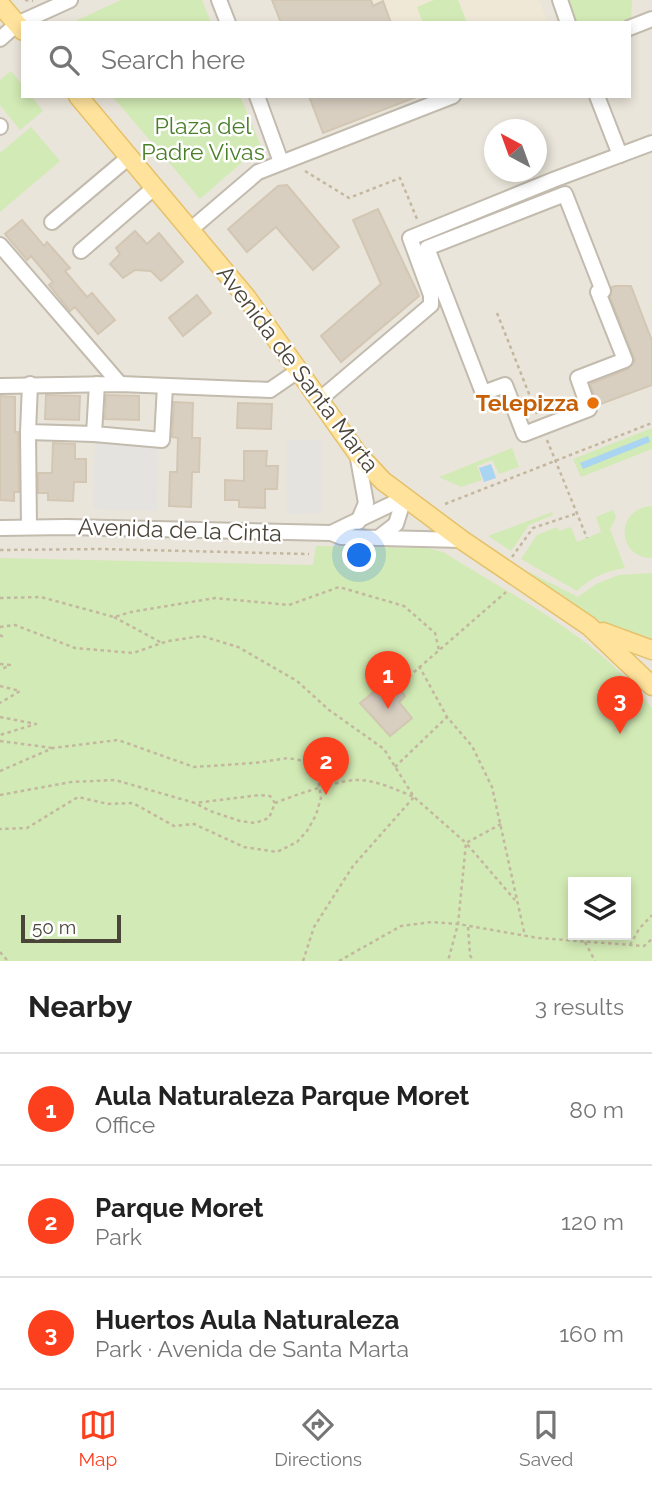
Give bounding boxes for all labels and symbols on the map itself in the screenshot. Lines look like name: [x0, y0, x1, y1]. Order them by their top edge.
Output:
park label: Plaza del Padre Vivas: [141, 112, 265, 165]
north arrow: [484, 119, 547, 182]
street label: Avenida de Santa Marta: [212, 260, 385, 477]
place label: Telepizza: [476, 389, 579, 416]
marker: Telepizza: [585, 395, 601, 411]
street label: Avenida de la Cinta: [78, 512, 282, 547]
your location: [342, 538, 376, 572]
pin: 1: [365, 651, 411, 709]
pin: 3: [597, 676, 643, 734]
pin: 2: [303, 737, 349, 795]
scale bar: [21, 912, 121, 944]

